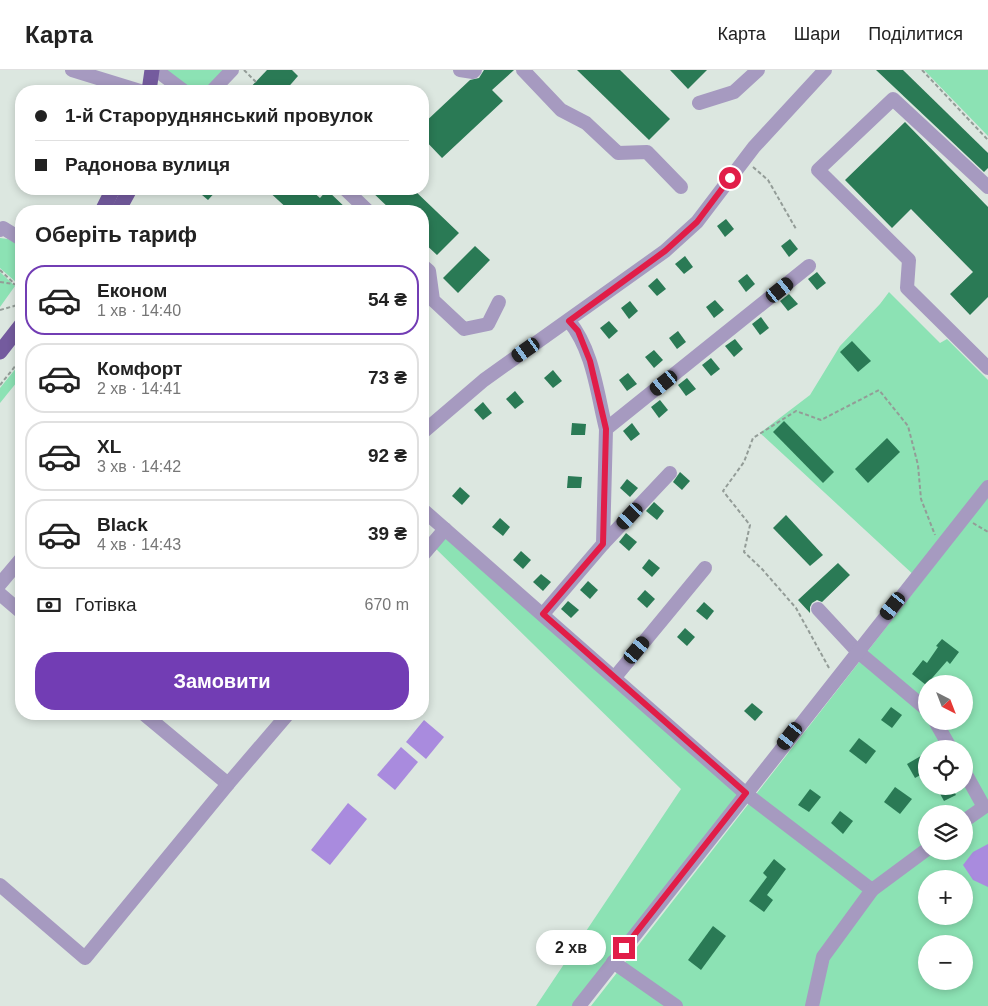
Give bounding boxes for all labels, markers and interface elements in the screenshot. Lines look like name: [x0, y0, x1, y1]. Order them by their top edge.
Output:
text: Карта: [25, 21, 93, 48]
text: Карта: [718, 24, 766, 44]
text: Шари: [794, 24, 840, 44]
text: Поділитися: [868, 24, 963, 44]
text: 1-й Староруднянський провулок: [65, 105, 373, 126]
text: Радонова вулиця: [65, 154, 230, 175]
route start: [719, 167, 741, 189]
text: Оберіть тариф: [35, 222, 197, 247]
car: [763, 275, 796, 305]
icon: car: [37, 278, 82, 323]
text: Економ: [97, 280, 167, 301]
text: 54 ₴: [368, 289, 407, 310]
text: 1 хв · 14:40: [97, 302, 181, 319]
car: [509, 335, 542, 365]
icon: car: [37, 356, 82, 401]
text: Комфорт: [97, 358, 182, 379]
text: 73 ₴: [368, 367, 407, 388]
car: [647, 368, 680, 398]
text: 2 хв · 14:41: [97, 380, 181, 397]
icon: car: [37, 434, 82, 479]
text: XL: [97, 436, 121, 457]
text: 92 ₴: [368, 445, 407, 466]
text: 3 хв · 14:42: [97, 458, 181, 475]
car: [614, 500, 645, 532]
icon: car: [37, 512, 82, 557]
text: Black: [97, 514, 148, 535]
text: 39 ₴: [368, 523, 407, 544]
text: 4 хв · 14:43: [97, 536, 181, 553]
car: [877, 590, 908, 622]
icon: cash: [35, 591, 63, 619]
text: Готівка: [75, 594, 136, 615]
text: 670 m: [365, 596, 409, 613]
car: [621, 634, 652, 666]
button: Замовити: [35, 652, 409, 710]
north arrow: [918, 675, 972, 730]
map controls: [918, 675, 973, 990]
car: [774, 720, 805, 752]
button: locate: [918, 740, 973, 795]
button: layers: [918, 805, 973, 860]
button: +: [918, 870, 973, 925]
callout: 2 хв: [536, 930, 606, 966]
button: −: [918, 935, 973, 990]
route end: [613, 937, 635, 959]
text: 2 хв: [555, 939, 587, 956]

